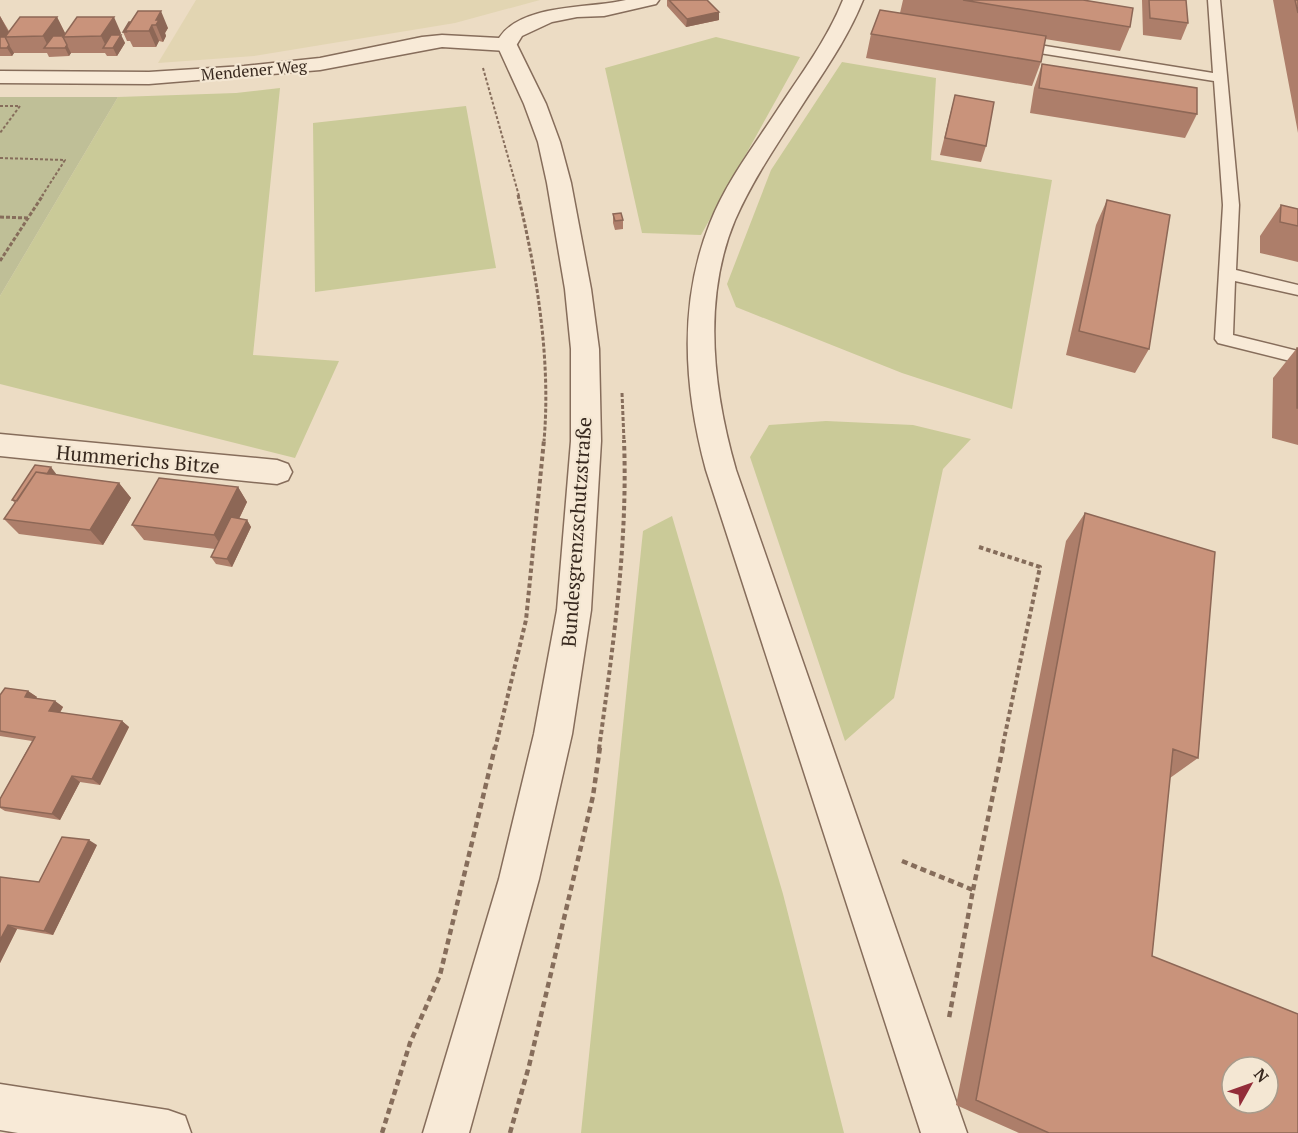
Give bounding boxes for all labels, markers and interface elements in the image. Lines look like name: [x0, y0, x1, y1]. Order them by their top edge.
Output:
street label: Mendener Weg: [200, 54, 308, 86]
street label: Bundesgrenzschutzstraße: [554, 416, 598, 648]
street label: Hummerichs Bitze: [55, 438, 221, 480]
north arrow: [1220, 1055, 1280, 1115]
text: N: [1249, 1064, 1274, 1087]

